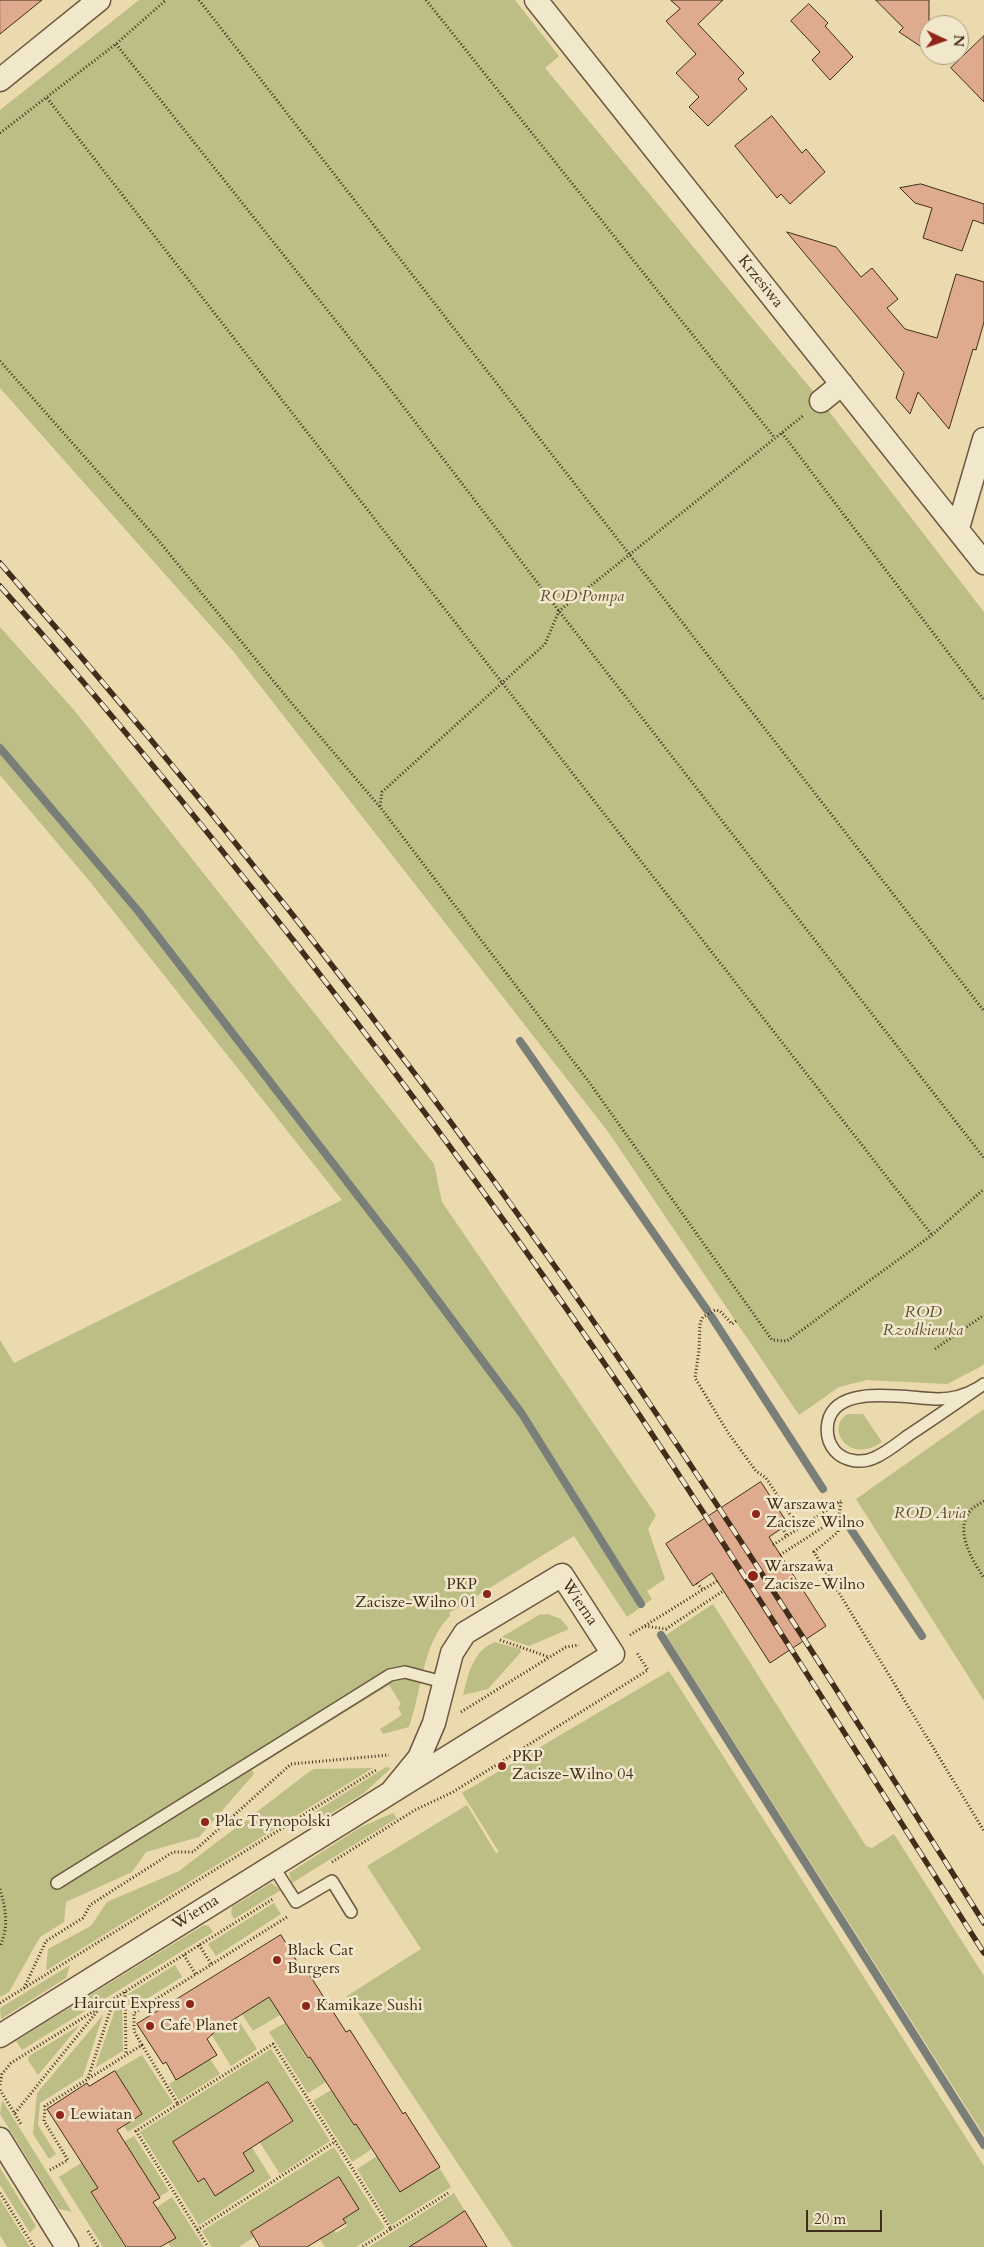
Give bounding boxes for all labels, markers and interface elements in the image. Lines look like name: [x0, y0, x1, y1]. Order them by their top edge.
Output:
north arrow: [919, 15, 969, 65]
text: N: [949, 34, 968, 47]
street label: Krzesiwa: [733, 252, 787, 312]
park label: ROD Pompa: [540, 587, 624, 607]
park label: ROD Rzodkiewka: [883, 1303, 963, 1341]
place label: Warszawa Zacisze Wilno: [766, 1495, 864, 1533]
park label: ROD Avia: [894, 1504, 966, 1524]
marker: Warszawa Zacisze Wilno: [750, 1508, 762, 1520]
place label: Warszawa Zacisze-Wilno: [764, 1557, 865, 1595]
marker: Warszawa Zacisze-Wilno: [746, 1569, 760, 1583]
place label: PKP Zacisze-Wilno 01: [355, 1575, 477, 1613]
street label: Wierna: [557, 1576, 601, 1630]
marker: PKP Zacisze-Wilno 01: [481, 1588, 493, 1600]
place label: PKP Zacisze-Wilno 04: [512, 1747, 634, 1785]
marker: PKP Zacisze-Wilno 04: [496, 1760, 508, 1772]
place label: Plac Trynopolski: [215, 1812, 330, 1832]
marker: Plac Trynopolski: [199, 1816, 211, 1828]
street label: Wierna: [169, 1891, 223, 1935]
place label: Black Cat Burgers: [287, 1941, 353, 1979]
marker: Black Cat Burgers: [271, 1954, 283, 1966]
place label: Haircut Express: [74, 1994, 180, 2014]
place label: Kamikaze Sushi: [316, 1996, 422, 2016]
marker: Haircut Express: [184, 1998, 196, 2010]
marker: Kamikaze Sushi: [300, 2000, 312, 2012]
place label: Cafe Planet: [160, 2016, 237, 2036]
marker: Cafe Planet: [144, 2020, 156, 2032]
place label: Lewiatan: [70, 2105, 132, 2125]
marker: Lewiatan: [54, 2109, 66, 2121]
scale bar: [809, 2200, 885, 2232]
text: 20 m: [814, 2209, 846, 2229]

